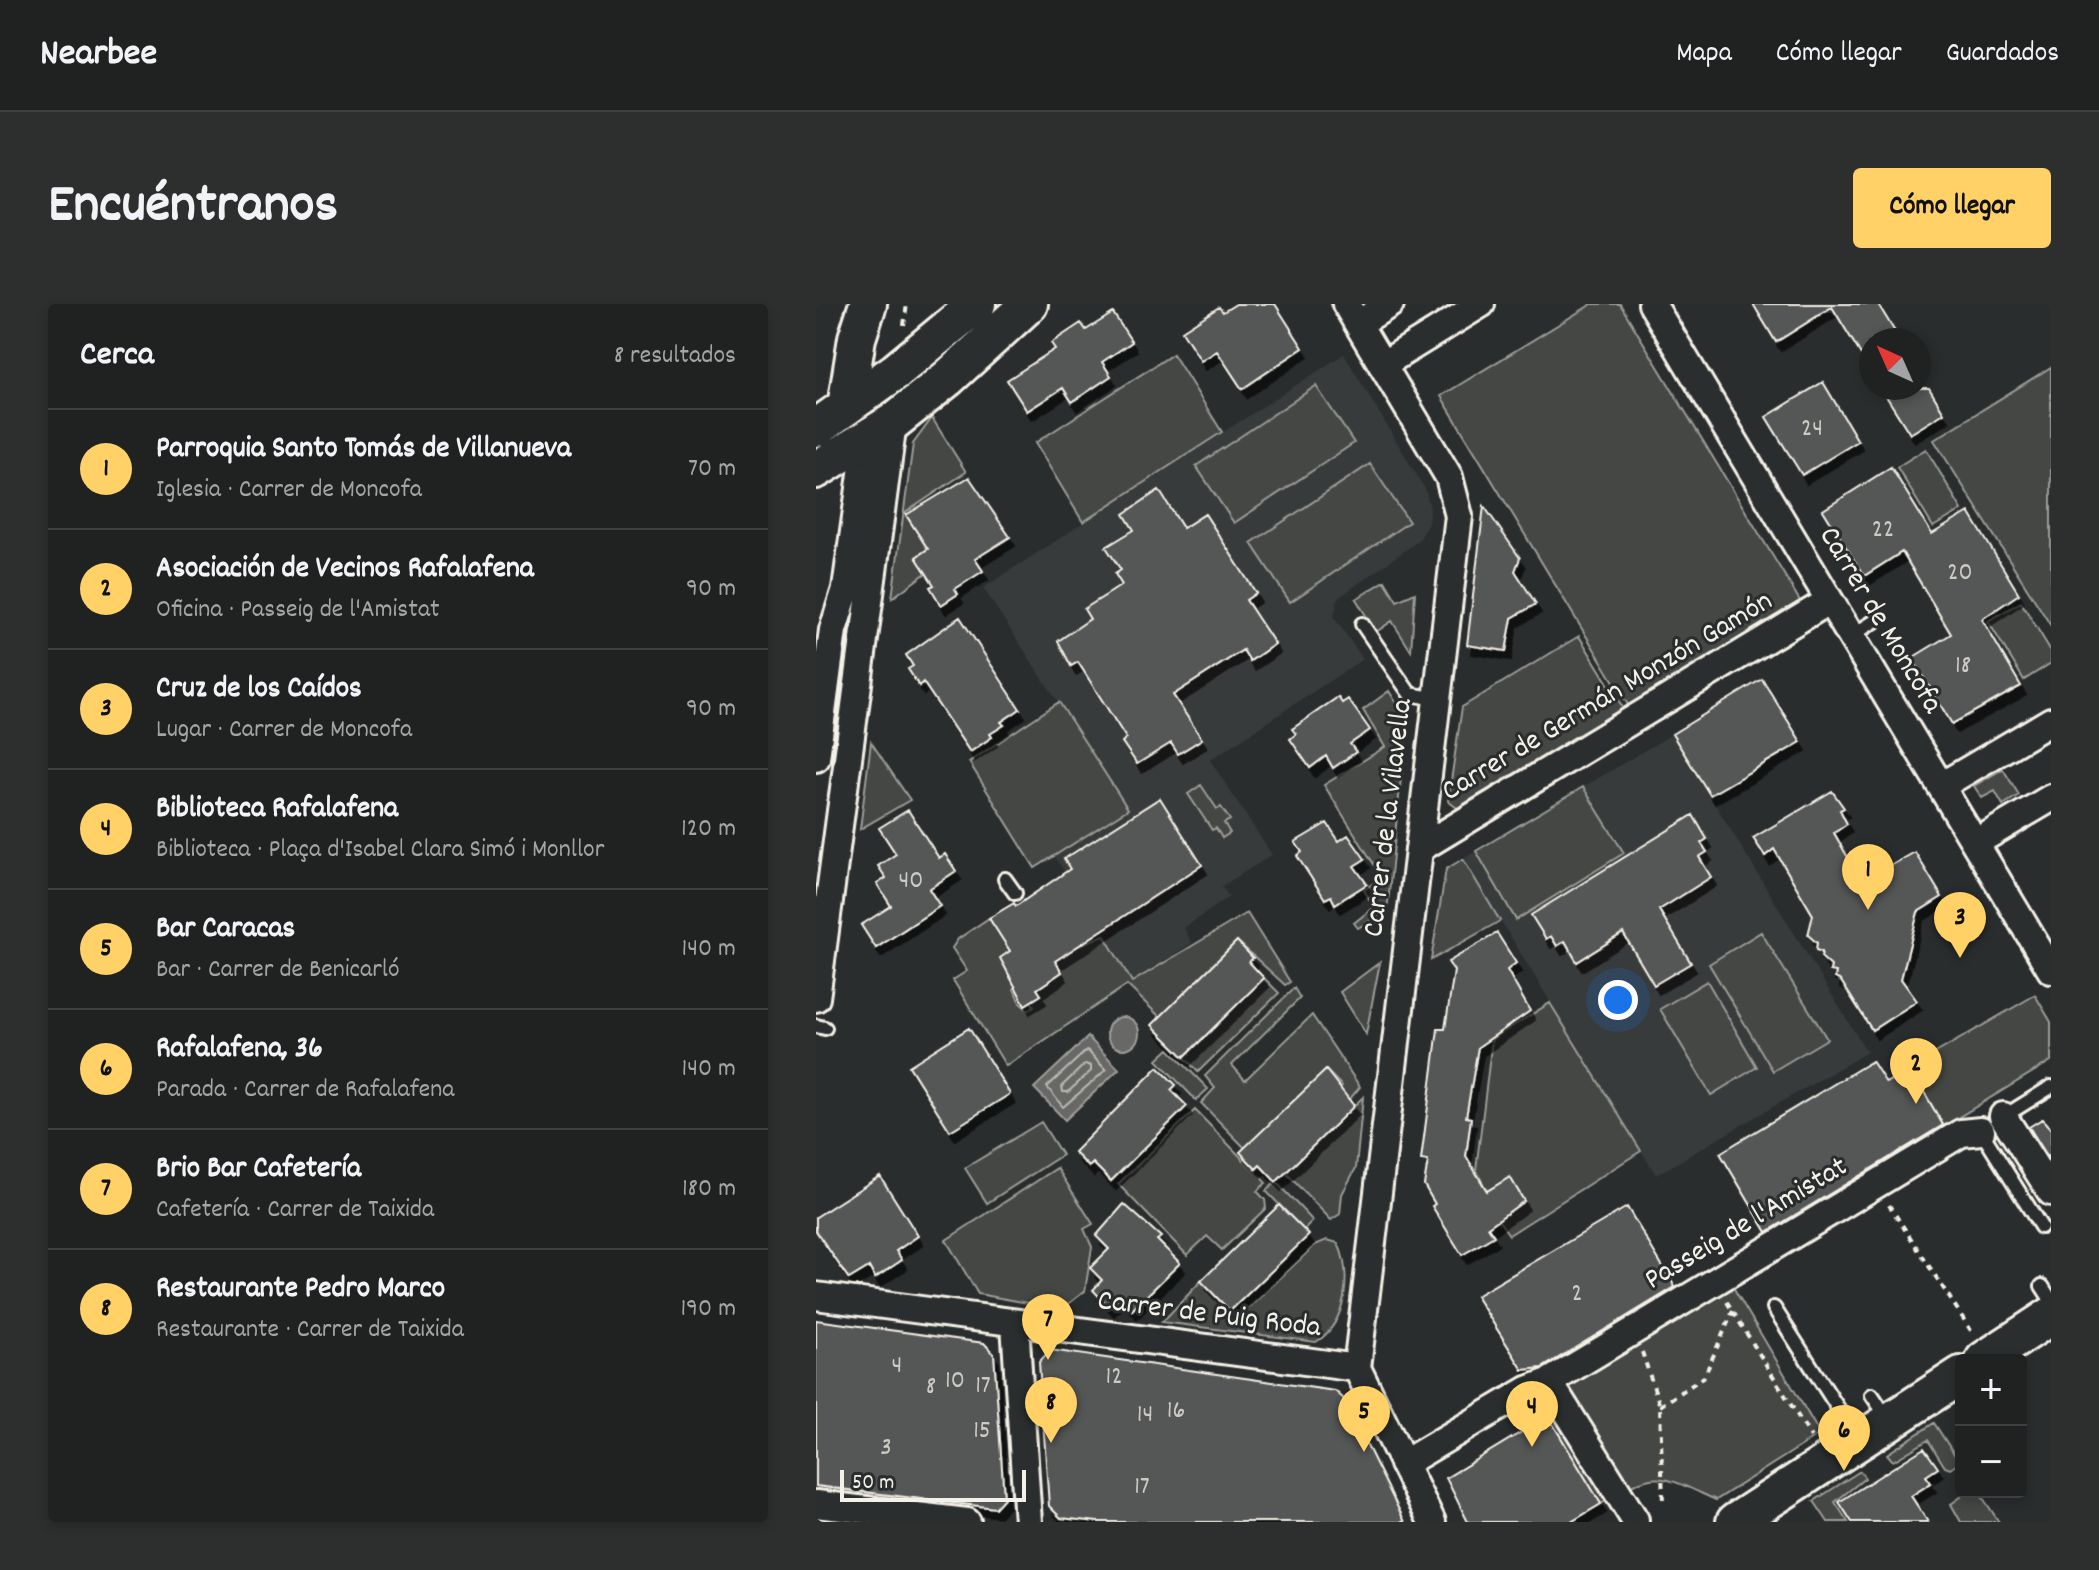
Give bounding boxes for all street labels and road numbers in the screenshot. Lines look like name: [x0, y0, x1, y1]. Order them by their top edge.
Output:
street label: Carrer de Moncofa: [1806, 519, 1952, 723]
street label: Carrer de Germán Monzón Gamón: [1434, 582, 1782, 814]
street label: Carrer de la Vilavella: [1354, 695, 1426, 940]
street label: Passeig de l'Amistat: [1637, 1147, 1857, 1303]
street label: Carrer de Puig Roda: [1095, 1281, 1324, 1351]

